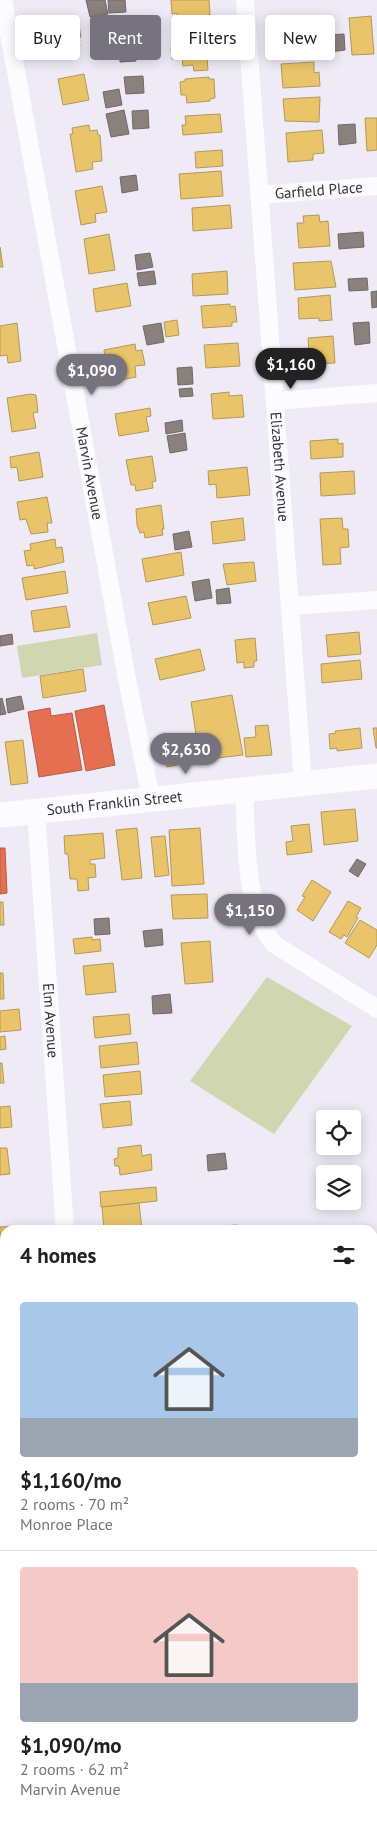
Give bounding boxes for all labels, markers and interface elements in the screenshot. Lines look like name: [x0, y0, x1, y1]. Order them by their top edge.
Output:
chip: Buy: [15, 15, 80, 60]
chip: Rent: [90, 15, 161, 60]
chip: Filters: [171, 15, 255, 60]
chip: New: [265, 15, 335, 60]
street label: Garfield Place: [274, 177, 364, 203]
pin: $1,160: [250, 348, 332, 390]
pin: $1,090: [51, 354, 133, 396]
text: $1,160: [266, 354, 316, 374]
text: $1,090: [67, 360, 117, 380]
street label: Elizabeth Avenue: [267, 411, 294, 522]
street label: Marvin Avenue: [72, 425, 108, 521]
pin: $2,630: [145, 732, 227, 775]
text: $2,630: [161, 739, 211, 759]
street label: South Franklin Street: [46, 786, 183, 819]
pin: $1,150: [209, 894, 291, 936]
text: $1,150: [225, 900, 275, 920]
street label: Elm Avenue: [39, 982, 63, 1059]
map controls: [316, 1110, 361, 1210]
button: locate: [316, 1110, 361, 1155]
button: layers: [316, 1165, 361, 1210]
icon: filters: [330, 1241, 358, 1269]
text: 4 homes: [20, 1242, 96, 1269]
icon: home: [144, 1334, 234, 1424]
text: $1,160/mo: [20, 1467, 122, 1494]
text: 2 rooms · 70 m²: [20, 1494, 129, 1514]
text: Monroe Place: [20, 1514, 113, 1534]
icon: home: [144, 1600, 234, 1690]
text: $1,090/mo: [20, 1732, 122, 1759]
text: 2 rooms · 62 m²: [20, 1759, 129, 1779]
text: Marvin Avenue: [20, 1779, 121, 1799]

